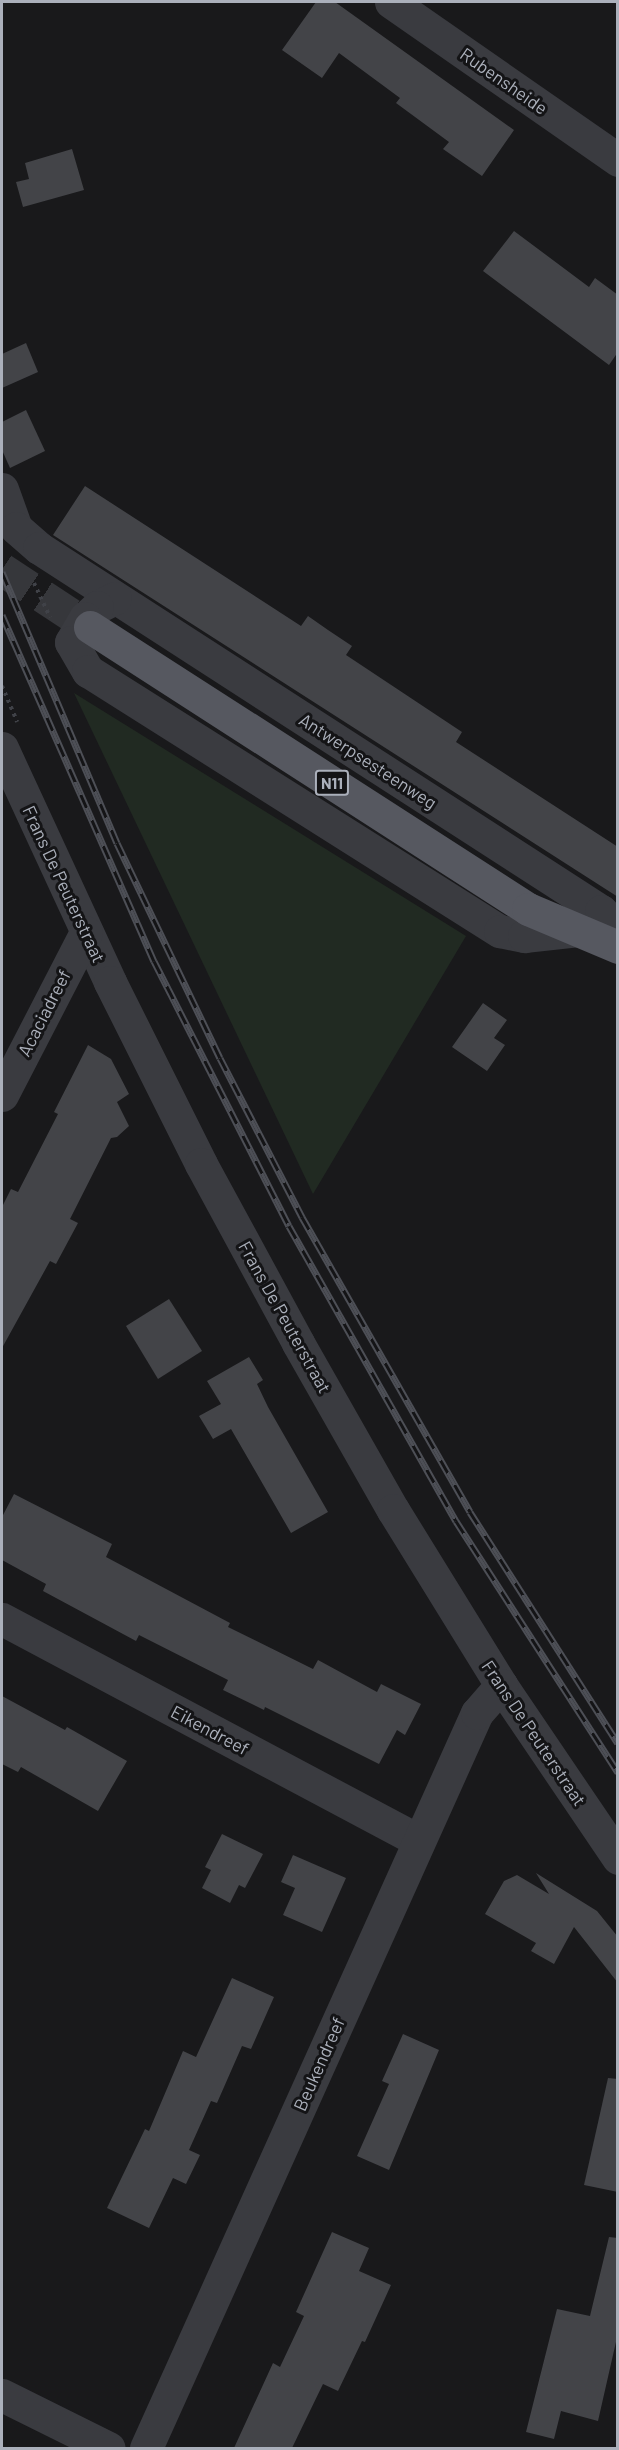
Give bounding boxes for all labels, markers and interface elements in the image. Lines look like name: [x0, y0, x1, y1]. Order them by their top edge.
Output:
street label: Rubensheide: [456, 43, 552, 119]
street label: Antwerpsesteenweg: [295, 708, 441, 814]
road number: N11: [314, 770, 350, 796]
street label: Frans De Peuterstraat: [18, 802, 110, 966]
street label: Acaciadreef: [13, 966, 75, 1060]
street label: Frans De Peuterstraat: [234, 1237, 336, 1397]
street label: Frans De Peuterstraat: [477, 1656, 591, 1810]
street label: Eikendreef: [167, 1700, 253, 1760]
street label: Beukendreef: [289, 2014, 349, 2114]

